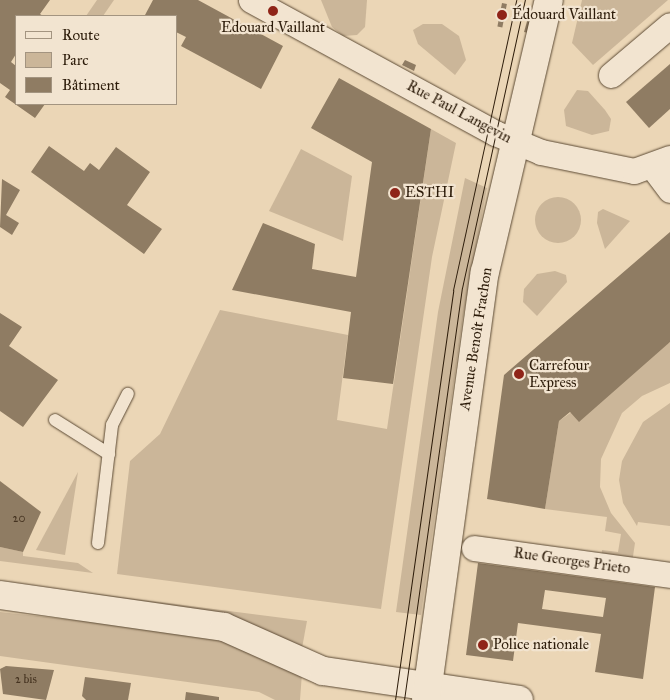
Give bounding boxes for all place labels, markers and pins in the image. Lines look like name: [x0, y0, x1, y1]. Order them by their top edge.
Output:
marker: Edouard Vaillant: [267, 5, 279, 17]
place label: Édouard Vaillant: [512, 6, 616, 24]
marker: Édouard Vaillant: [496, 9, 508, 21]
place label: Edouard Vaillant: [221, 19, 325, 37]
place label: ESTHI: [405, 184, 454, 202]
marker: ESTHI: [389, 187, 401, 199]
place label: Carrefour Express: [529, 356, 589, 391]
marker: Carrefour Express: [513, 368, 525, 380]
place label: Police nationale: [493, 636, 589, 654]
marker: Police nationale: [477, 639, 489, 651]

